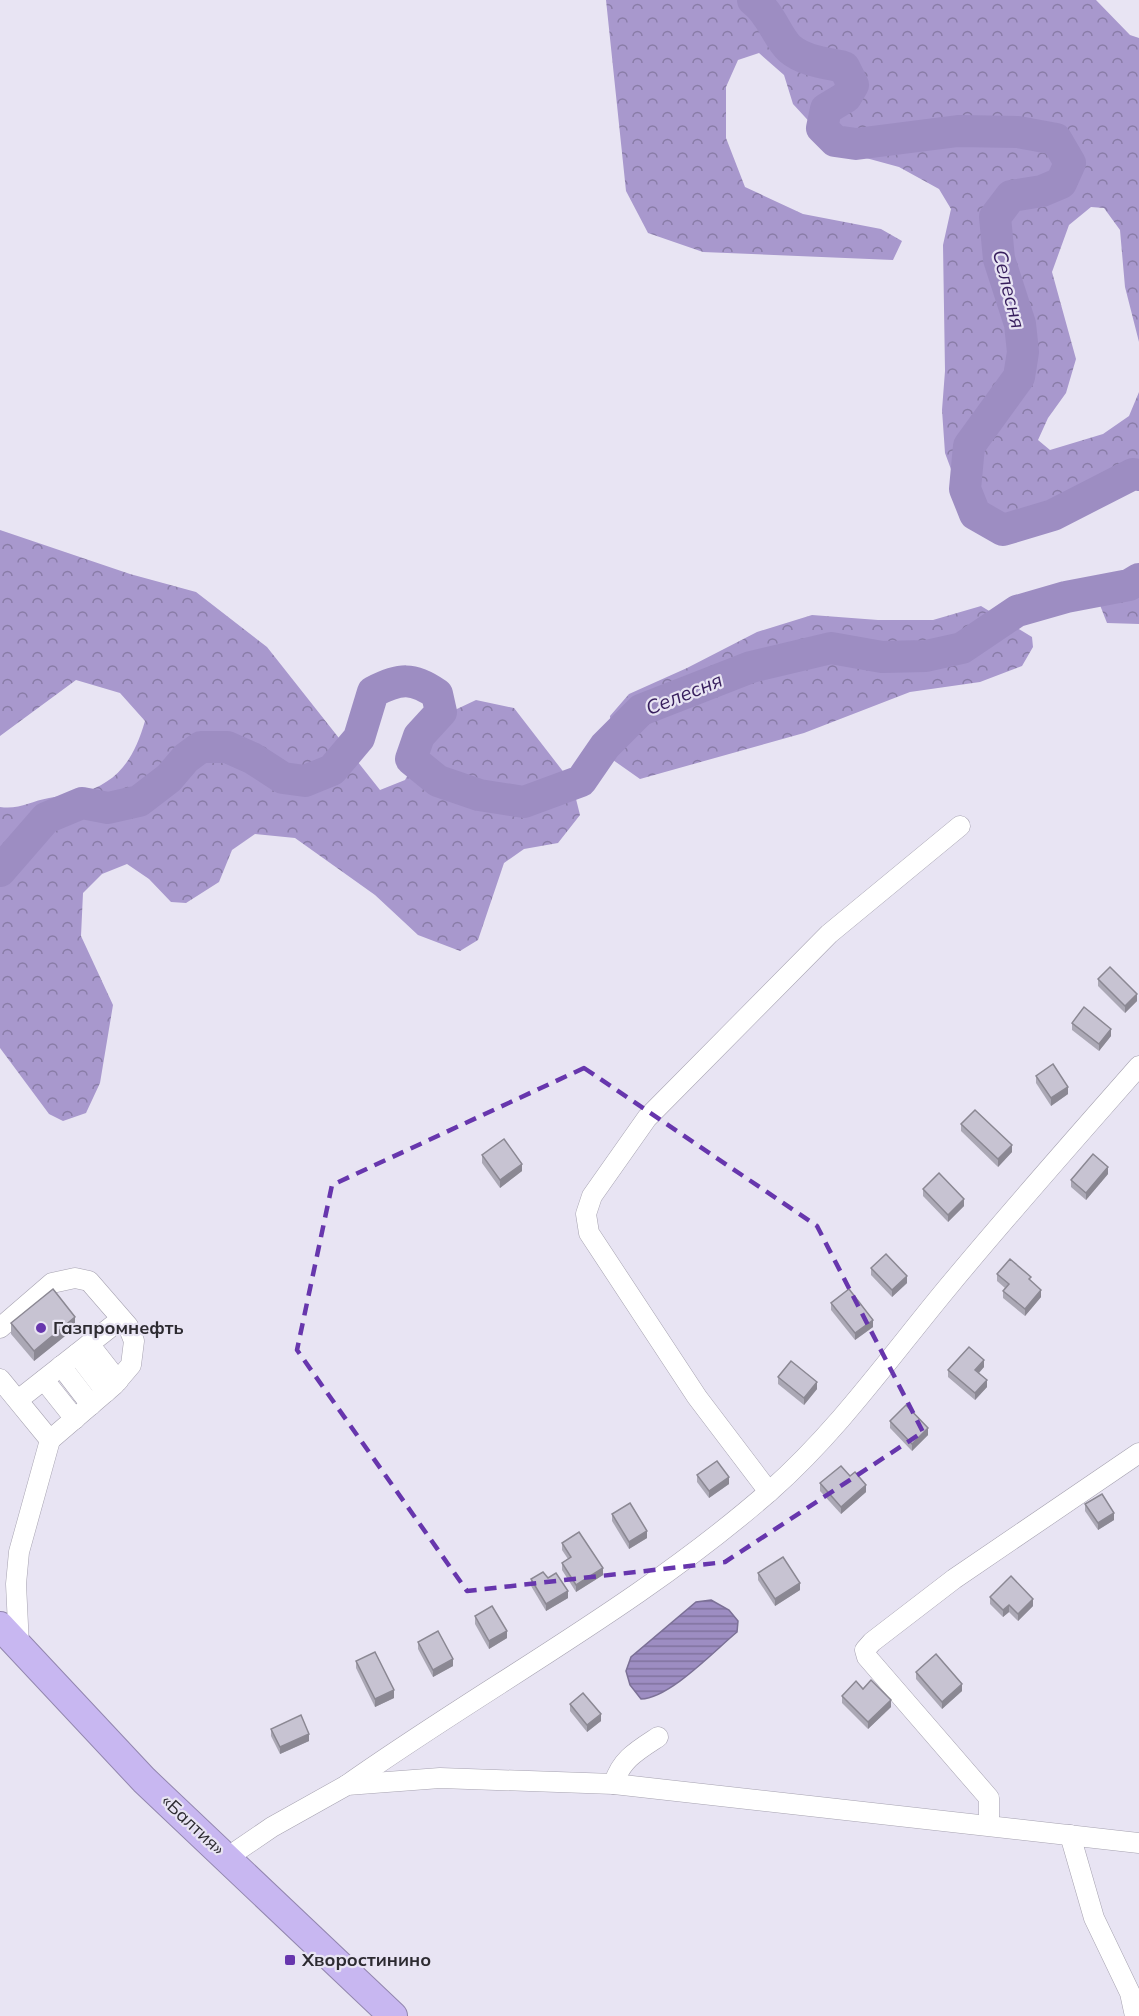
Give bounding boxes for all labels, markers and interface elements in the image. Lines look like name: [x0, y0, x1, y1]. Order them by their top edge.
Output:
water label: Селесня: [988, 247, 1031, 331]
water label: Селесня: [642, 667, 726, 720]
place label: Газпромнефть: [53, 1316, 184, 1339]
marker: Газпромнефть: [34, 1321, 48, 1335]
street label: «Балтия»: [157, 1789, 230, 1860]
place label: Хворостинино: [301, 1948, 431, 1971]
marker: Хворостинино: [283, 1953, 297, 1967]

